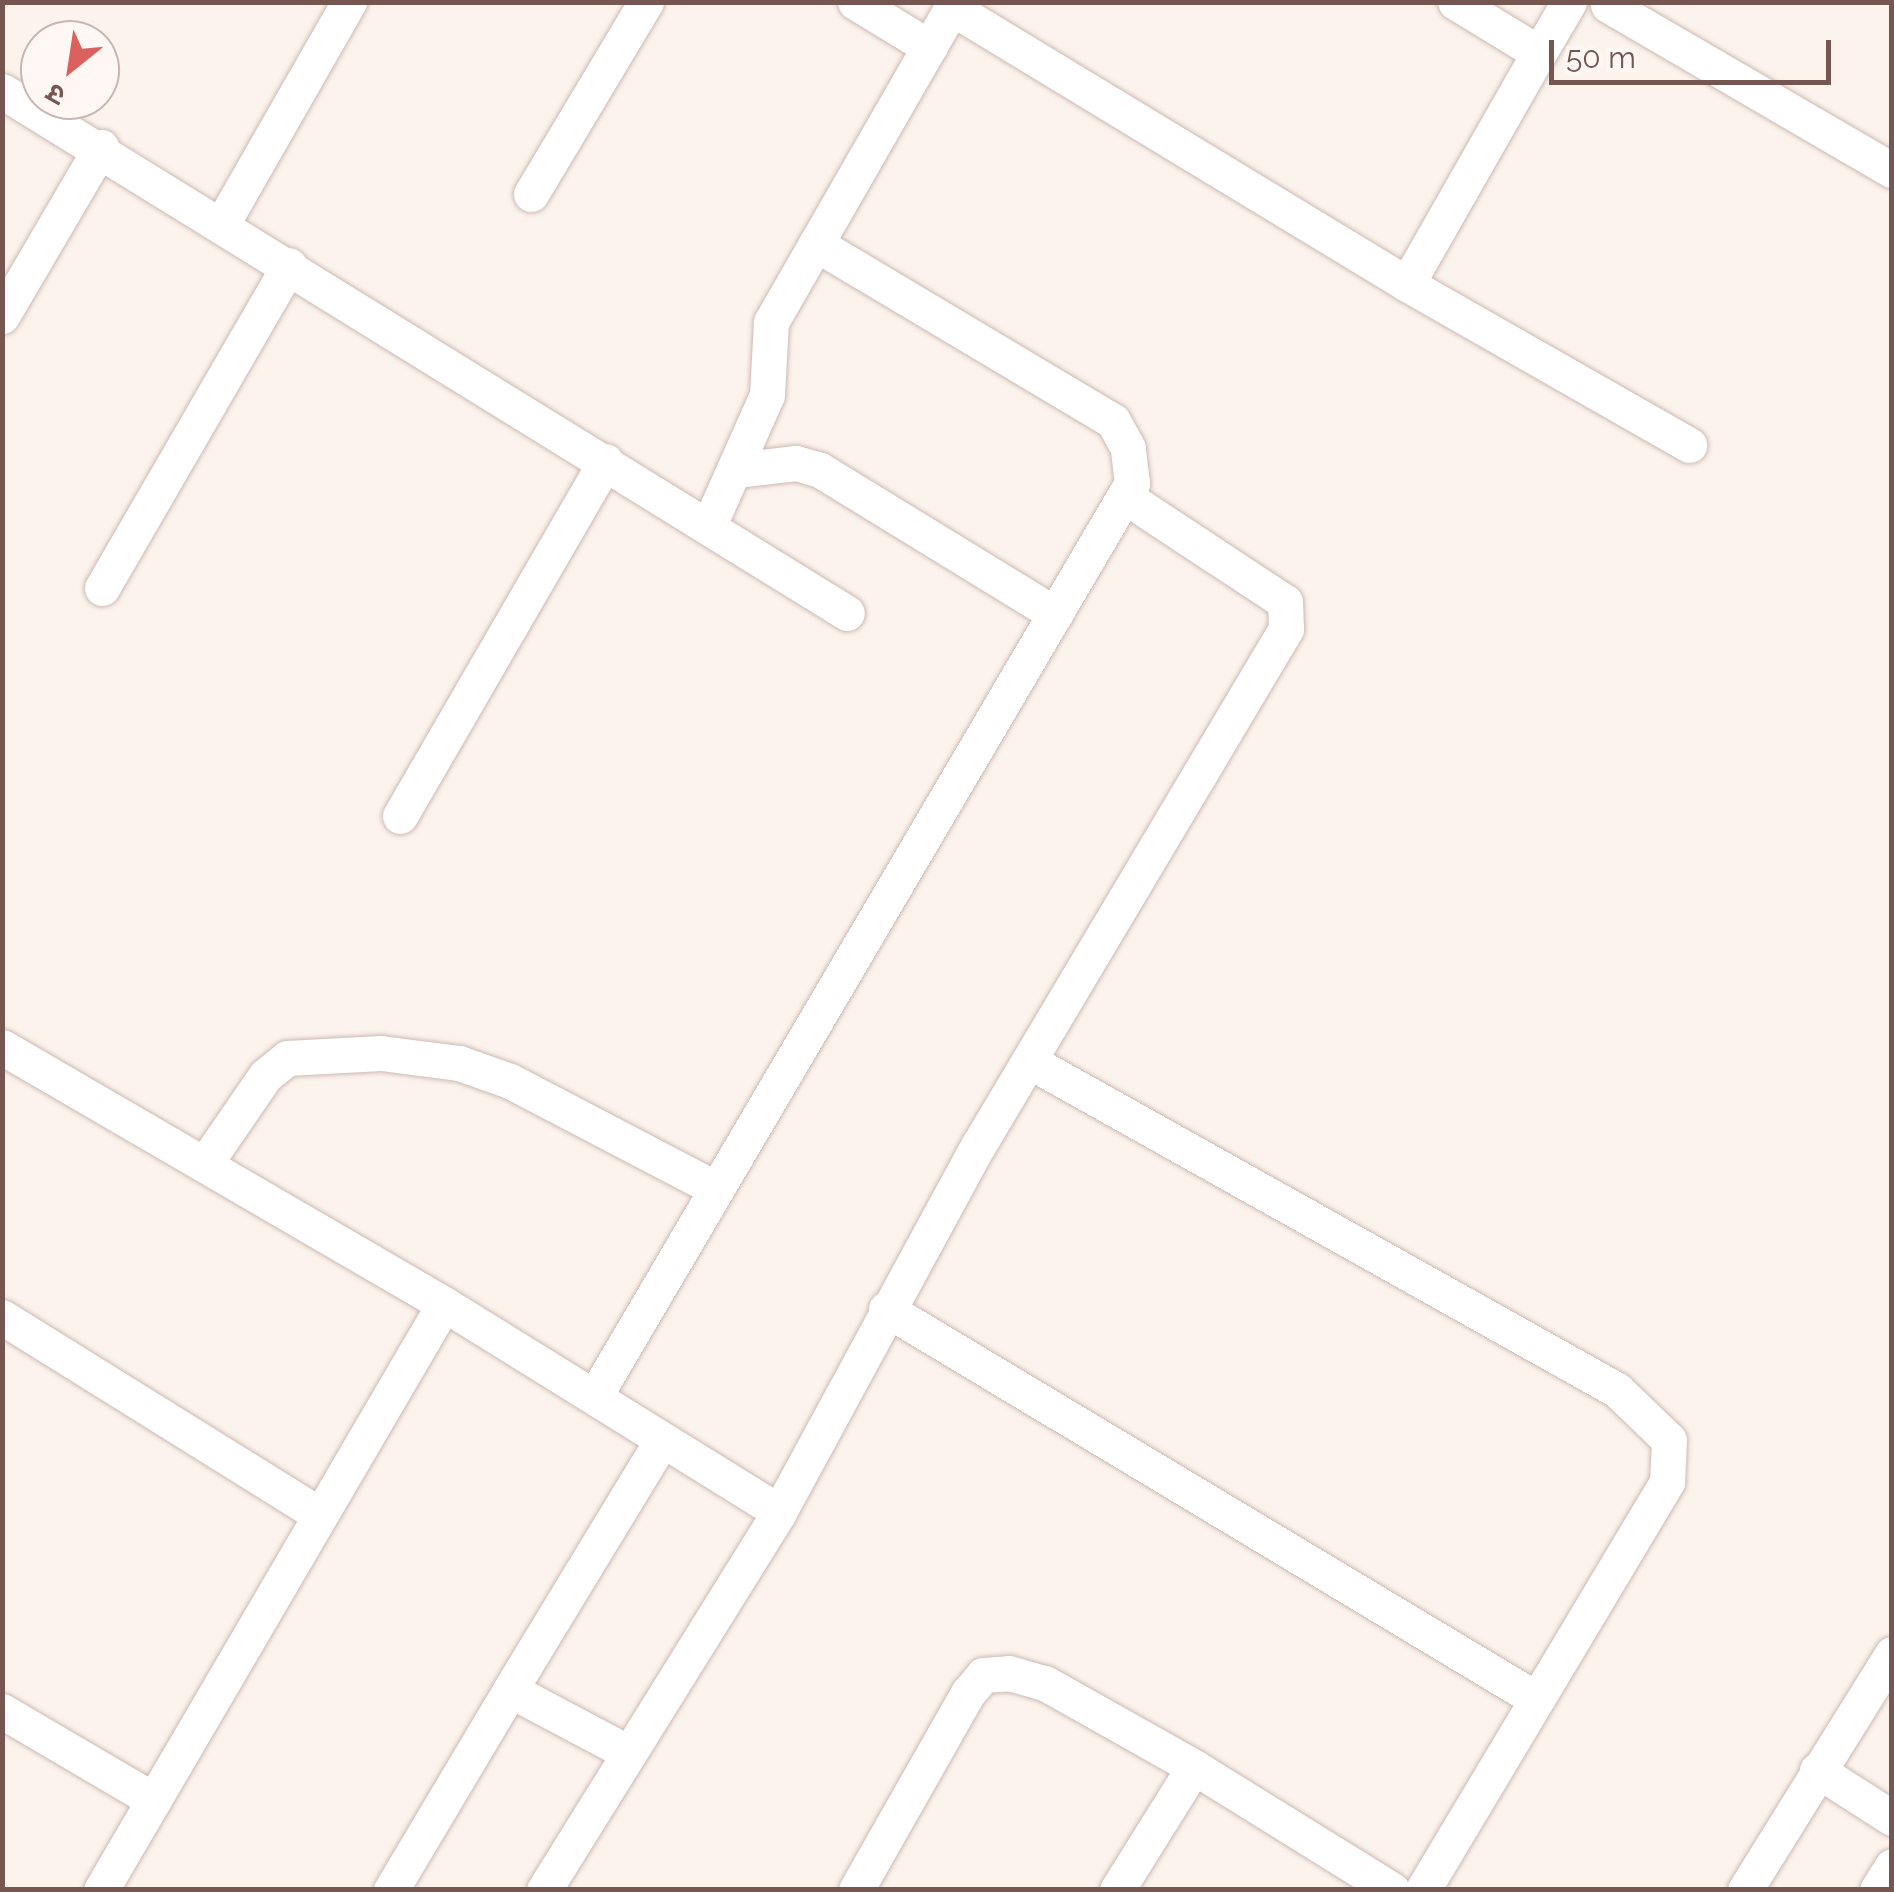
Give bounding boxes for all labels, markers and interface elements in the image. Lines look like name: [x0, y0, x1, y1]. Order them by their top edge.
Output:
north arrow: [20, 20, 120, 120]
scale bar: [1554, 20, 1836, 82]
text: 50 m: [1566, 40, 1636, 75]
text: उ: [40, 76, 71, 113]

